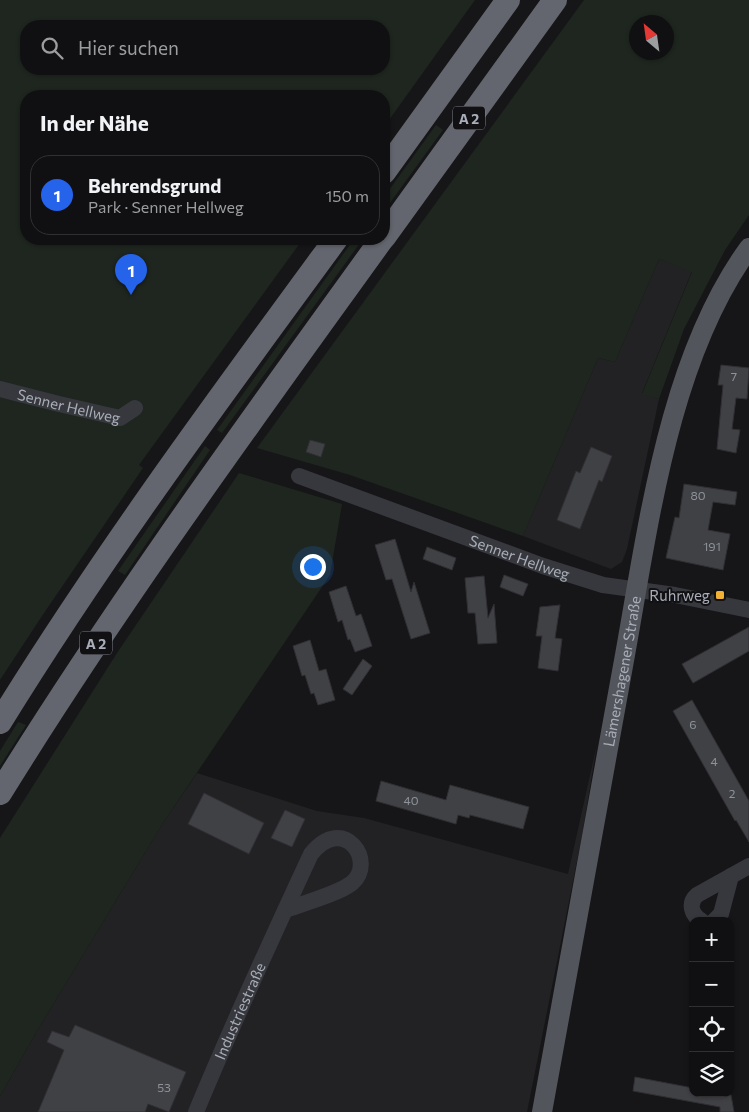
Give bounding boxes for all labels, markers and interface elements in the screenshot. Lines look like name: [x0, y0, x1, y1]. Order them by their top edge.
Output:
north arrow: [629, 15, 674, 60]
search box: [20, 20, 390, 75]
icon: search: [38, 34, 66, 62]
text: Hier suchen: [78, 36, 179, 59]
road number: A 2: [453, 106, 485, 130]
text: In der Nähe: [40, 110, 149, 135]
text: Behrendsgrund: [88, 174, 221, 197]
text: 1: [53, 186, 61, 205]
text: 150 m: [326, 186, 369, 205]
text: Park · Senner Hellweg: [88, 197, 244, 216]
pin: 1: [115, 254, 147, 295]
house number: 7: [731, 369, 737, 383]
street label: Senner Hellweg: [16, 385, 122, 427]
house number: 80: [690, 488, 706, 502]
street label: Senner Hellweg: [467, 531, 572, 583]
house number: 191: [703, 539, 721, 553]
your location: [300, 554, 326, 580]
place label: Ruhrweg: [649, 586, 710, 604]
marker: Ruhrweg: [714, 589, 726, 601]
street label: Lämershagener Straße: [599, 594, 644, 748]
road number: A 2: [80, 632, 112, 654]
house number: 6: [689, 717, 697, 731]
house number: 4: [710, 754, 718, 768]
house number: 2: [729, 786, 736, 800]
house number: 40: [403, 793, 419, 807]
map controls: [689, 917, 734, 1097]
button: +: [689, 917, 734, 962]
street label: Industriestraße: [210, 960, 269, 1062]
button: −: [689, 962, 734, 1007]
button: locate: [689, 1007, 734, 1052]
button: layers: [689, 1052, 734, 1097]
house number: 53: [157, 1080, 171, 1094]

